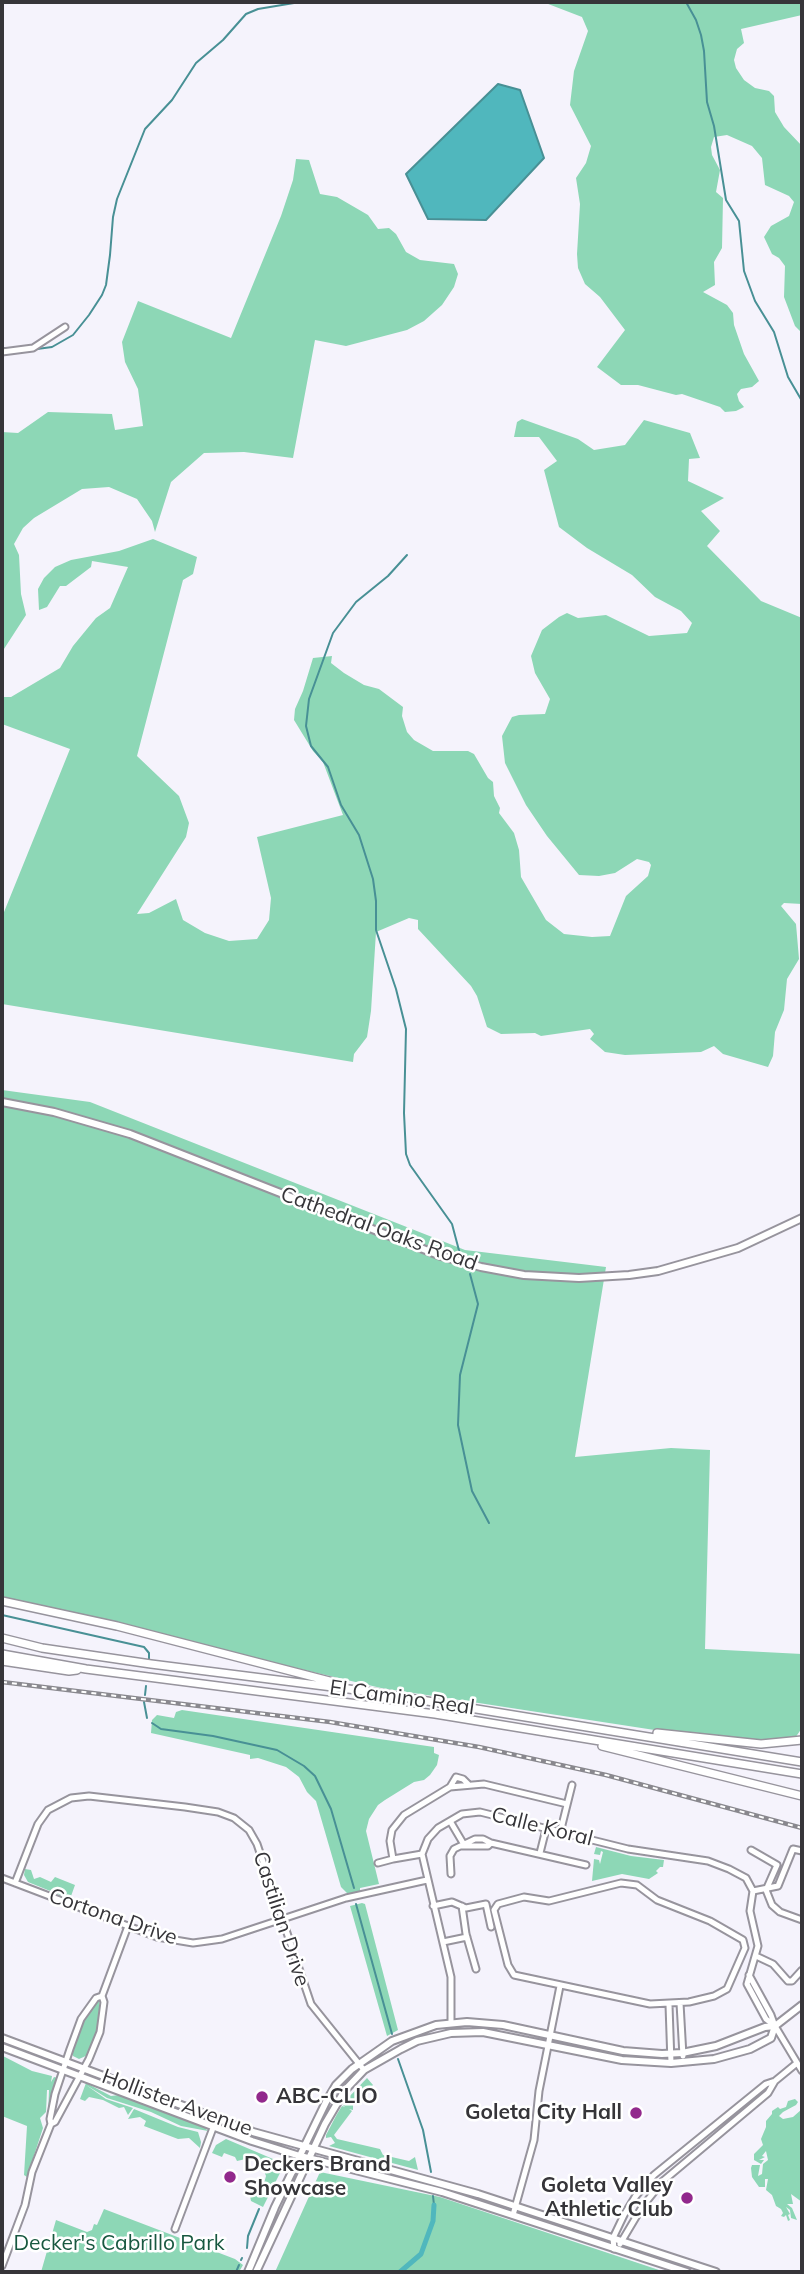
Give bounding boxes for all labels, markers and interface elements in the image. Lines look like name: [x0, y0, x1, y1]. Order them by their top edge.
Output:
street label: Cathedral Oaks Road: [277, 1182, 481, 1276]
street label: El Camino Real: [328, 1675, 476, 1721]
street label: Calle Koral: [489, 1802, 595, 1852]
street label: Castilian Drive: [247, 1848, 315, 1990]
street label: Cortona Drive: [45, 1883, 181, 1951]
street label: Hollister Avenue: [98, 2064, 256, 2142]
place label: ABC-CLIO: [276, 2084, 378, 2110]
marker: ABC-CLIO: [254, 2089, 270, 2105]
place label: Goleta City Hall: [465, 2100, 622, 2126]
marker: Goleta City Hall: [628, 2105, 644, 2121]
place label: Deckers Brand Showcase: [244, 2152, 391, 2202]
marker: Deckers Brand Showcase: [222, 2169, 238, 2185]
place label: Goleta Valley Athletic Club: [541, 2173, 673, 2223]
marker: Goleta Valley Athletic Club: [679, 2190, 695, 2206]
park label: Decker's Cabrillo Park: [13, 2231, 225, 2257]

